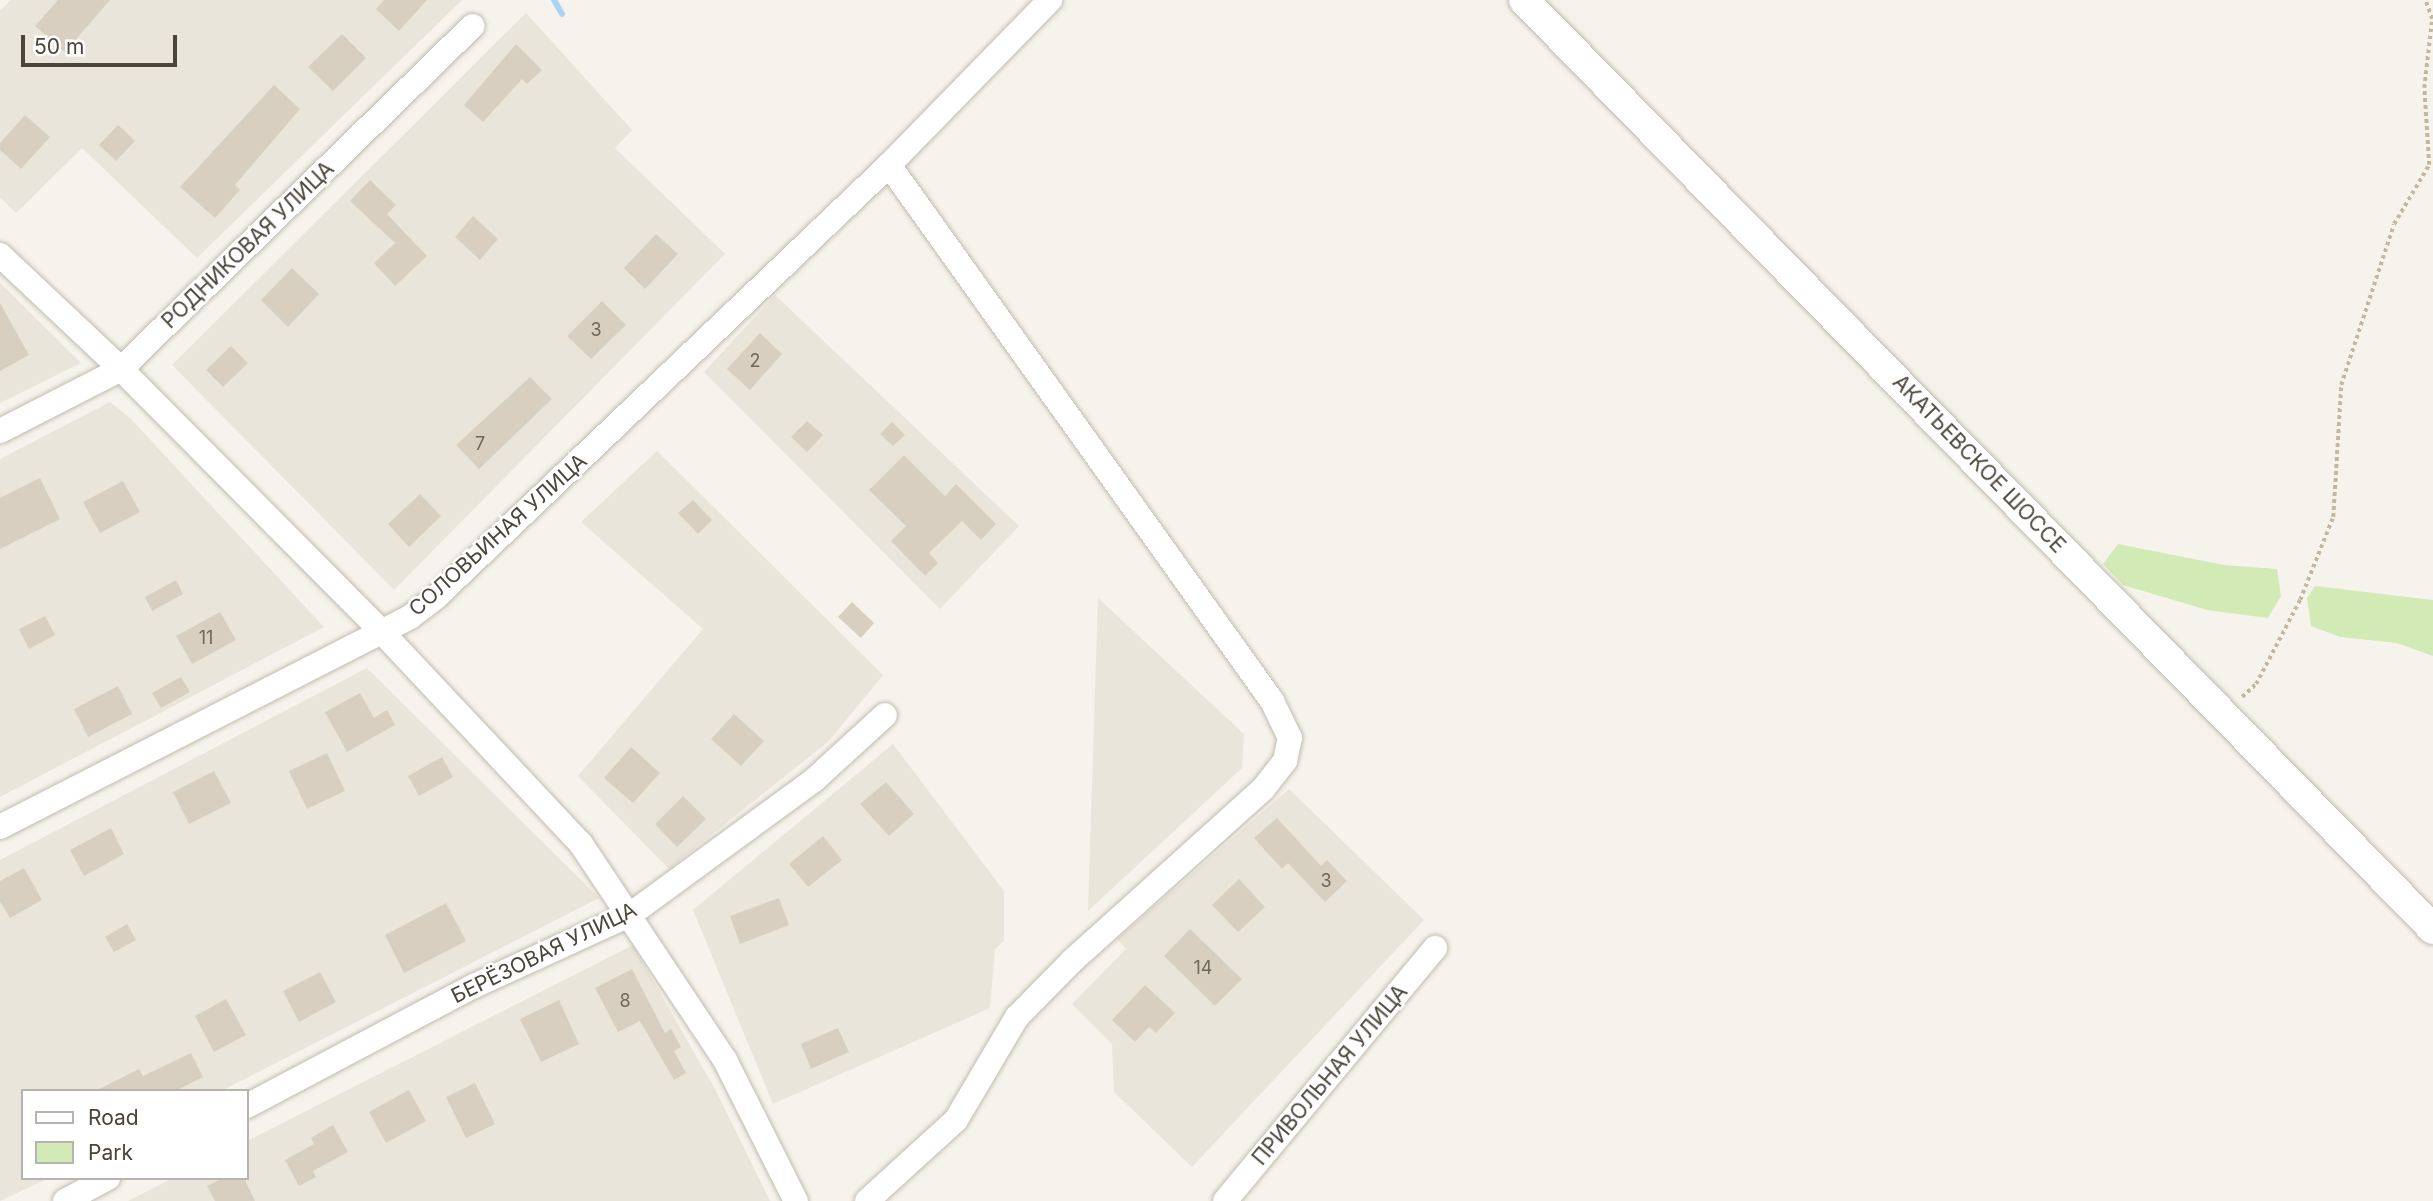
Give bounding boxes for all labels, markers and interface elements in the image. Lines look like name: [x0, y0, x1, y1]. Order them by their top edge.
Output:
scale bar: [24, 21, 180, 65]
text: 50 m: [34, 34, 84, 59]
street label: РОДНИКОВАЯ УЛИЦА: [157, 156, 339, 334]
house number: 3: [590, 319, 602, 341]
house number: 2: [750, 350, 760, 372]
street label: АКАТЬЕВСКОЕ ШОССЕ: [1887, 370, 2071, 558]
house number: 7: [475, 433, 485, 455]
street label: СОЛОВЬИНАЯ УЛИЦА: [404, 449, 592, 621]
house number: 11: [199, 627, 213, 649]
house number: 3: [1320, 870, 1332, 892]
street label: БЕРЁЗОВАЯ УЛИЦА: [447, 897, 641, 1009]
house number: 14: [1194, 957, 1212, 979]
street label: ПРИВОЛЬНАЯ УЛИЦА: [1247, 980, 1413, 1170]
house number: 8: [619, 990, 631, 1012]
legend: [21, 1089, 248, 1180]
text: Road: [88, 1105, 139, 1130]
text: Park: [88, 1140, 133, 1165]

